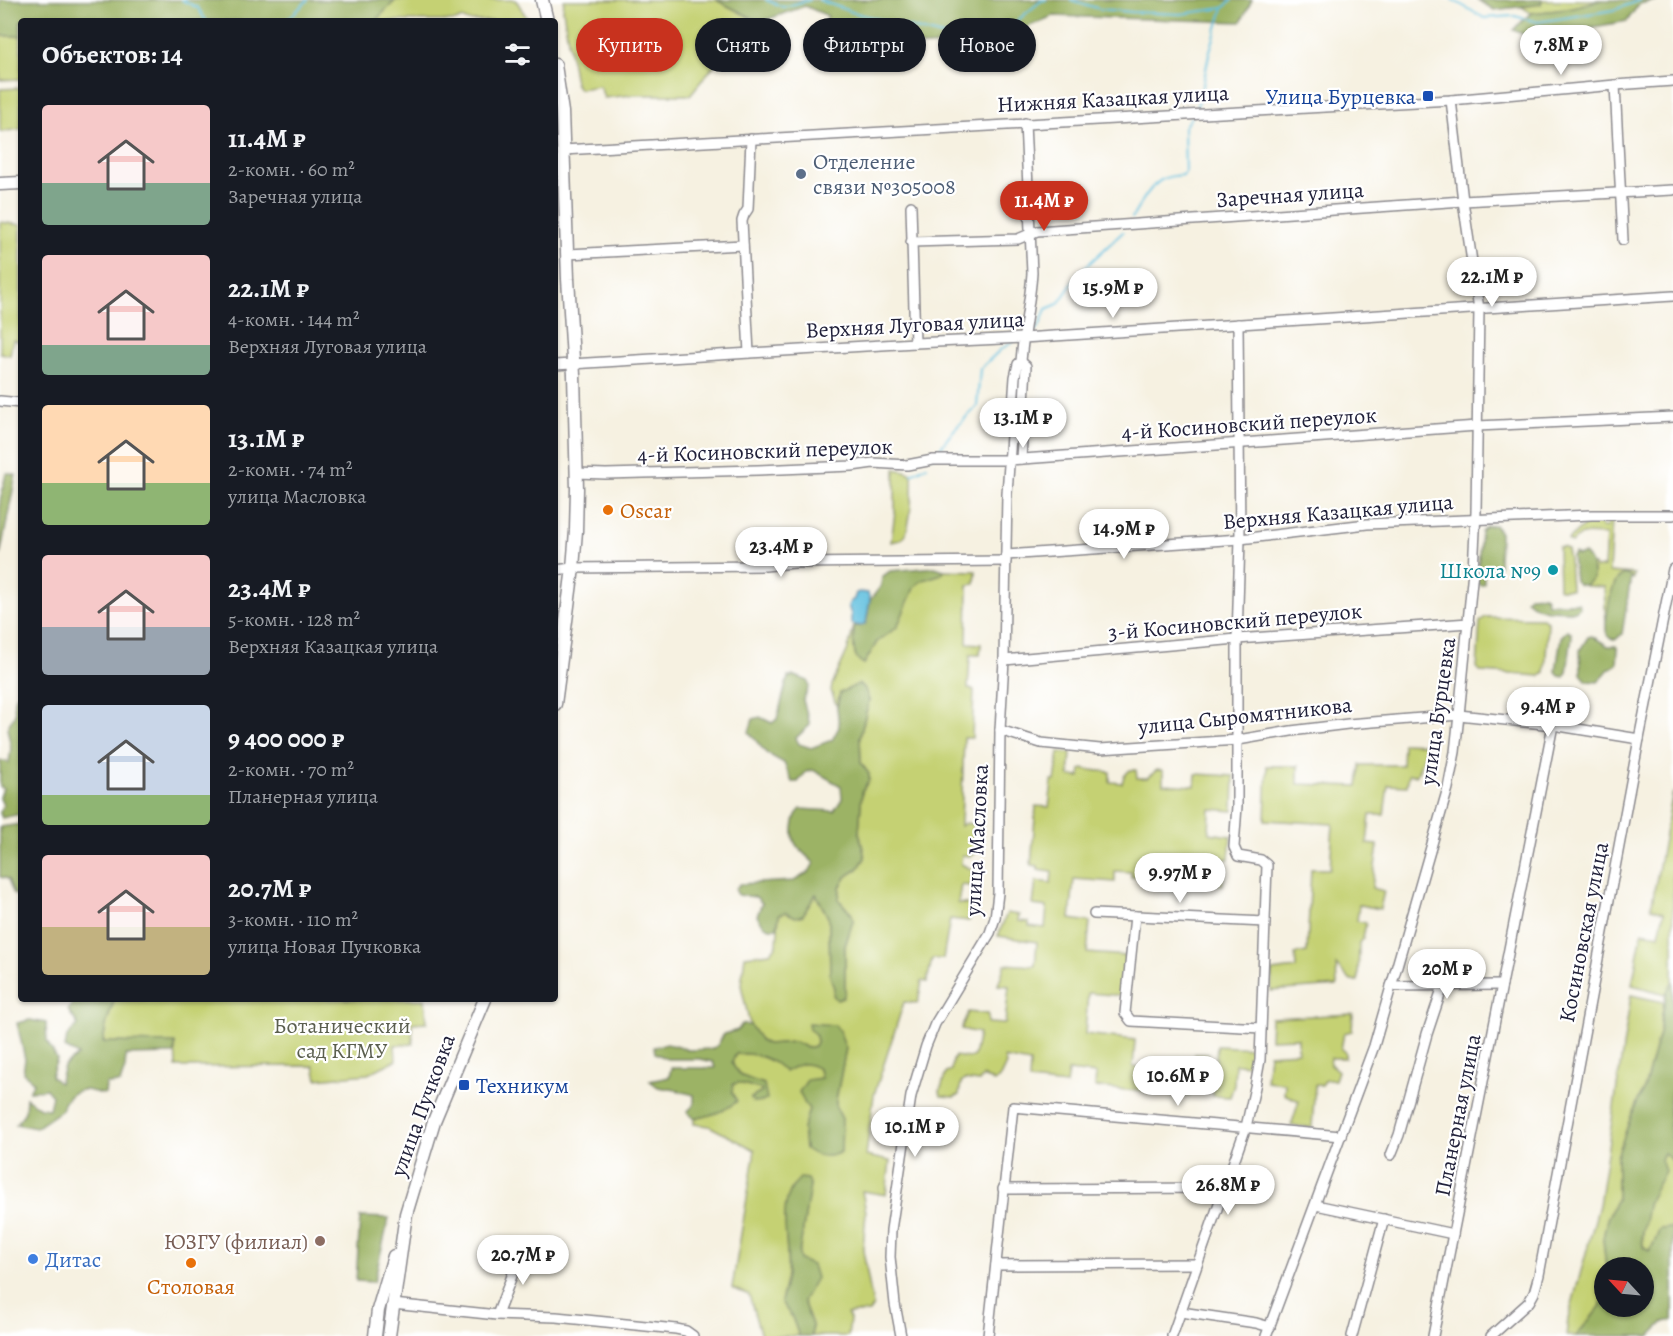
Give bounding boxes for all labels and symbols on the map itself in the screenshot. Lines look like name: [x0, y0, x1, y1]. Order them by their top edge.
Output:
pin: 7.8M ₽: [1512, 25, 1610, 76]
street label: Нижняя Казацкая улица: [996, 78, 1231, 120]
place label: Улица Бурцевка: [1266, 82, 1417, 112]
marker: Улица Бурцевка: [1421, 89, 1435, 103]
place label: Отделение связи №305008: [813, 147, 956, 202]
marker: Отделение связи №305008: [794, 167, 808, 181]
street label: Заречная улица: [1215, 175, 1366, 215]
pin: 11.4M ₽: [989, 181, 1099, 232]
pin: 22.1M ₽: [1437, 257, 1547, 308]
pin: 15.9M ₽: [1058, 268, 1168, 319]
street label: Верхняя Луговая улица: [805, 304, 1026, 346]
pin: 13.1M ₽: [968, 398, 1078, 449]
street label: 4-й Косиновский переулок: [1121, 400, 1378, 448]
street label: 4-й Косиновский переулок: [637, 432, 893, 470]
street label: Верхняя Казацкая улица: [1222, 487, 1455, 537]
place label: Oscar: [620, 496, 672, 526]
marker: Oscar: [601, 503, 615, 517]
pin: 14.9M ₽: [1069, 509, 1179, 560]
pin: 23.4M ₽: [726, 527, 836, 578]
place label: Школа №9: [1439, 556, 1541, 586]
marker: Школа №9: [1546, 563, 1560, 577]
street label: 3-й Косиновский переулок: [1107, 596, 1363, 648]
street label: улица Бурцевка: [1413, 634, 1463, 788]
pin: 9.4M ₽: [1499, 687, 1597, 738]
street label: улица Сыромятникова: [1136, 690, 1354, 742]
street label: улица Масловка: [958, 762, 996, 918]
street label: Косиновская улица: [1552, 839, 1616, 1025]
pin: 9.97M ₽: [1125, 853, 1235, 904]
pin: 20M ₽: [1405, 949, 1489, 1000]
park label: Ботанический сад КГМУ: [273, 1011, 411, 1066]
street label: улица Пучковка: [383, 1029, 463, 1182]
street label: Планерная улица: [1427, 1030, 1489, 1199]
pin: 10.6M ₽: [1123, 1056, 1233, 1107]
place label: Техникум: [476, 1071, 569, 1101]
marker: Техникум: [457, 1078, 471, 1092]
pin: 10.1M ₽: [860, 1107, 970, 1158]
pin: 26.8M ₽: [1173, 1165, 1283, 1216]
place label: ЮЗГУ (филиал): [164, 1227, 308, 1257]
marker: ЮЗГУ (филиал): [313, 1234, 327, 1248]
pin: 20.7M ₽: [468, 1235, 578, 1286]
place label: Дитас: [45, 1245, 101, 1275]
marker: Дитас: [26, 1252, 40, 1266]
marker: Столовая: [184, 1256, 198, 1270]
north arrow: [1594, 1257, 1654, 1317]
place label: Столовая: [147, 1272, 235, 1302]

